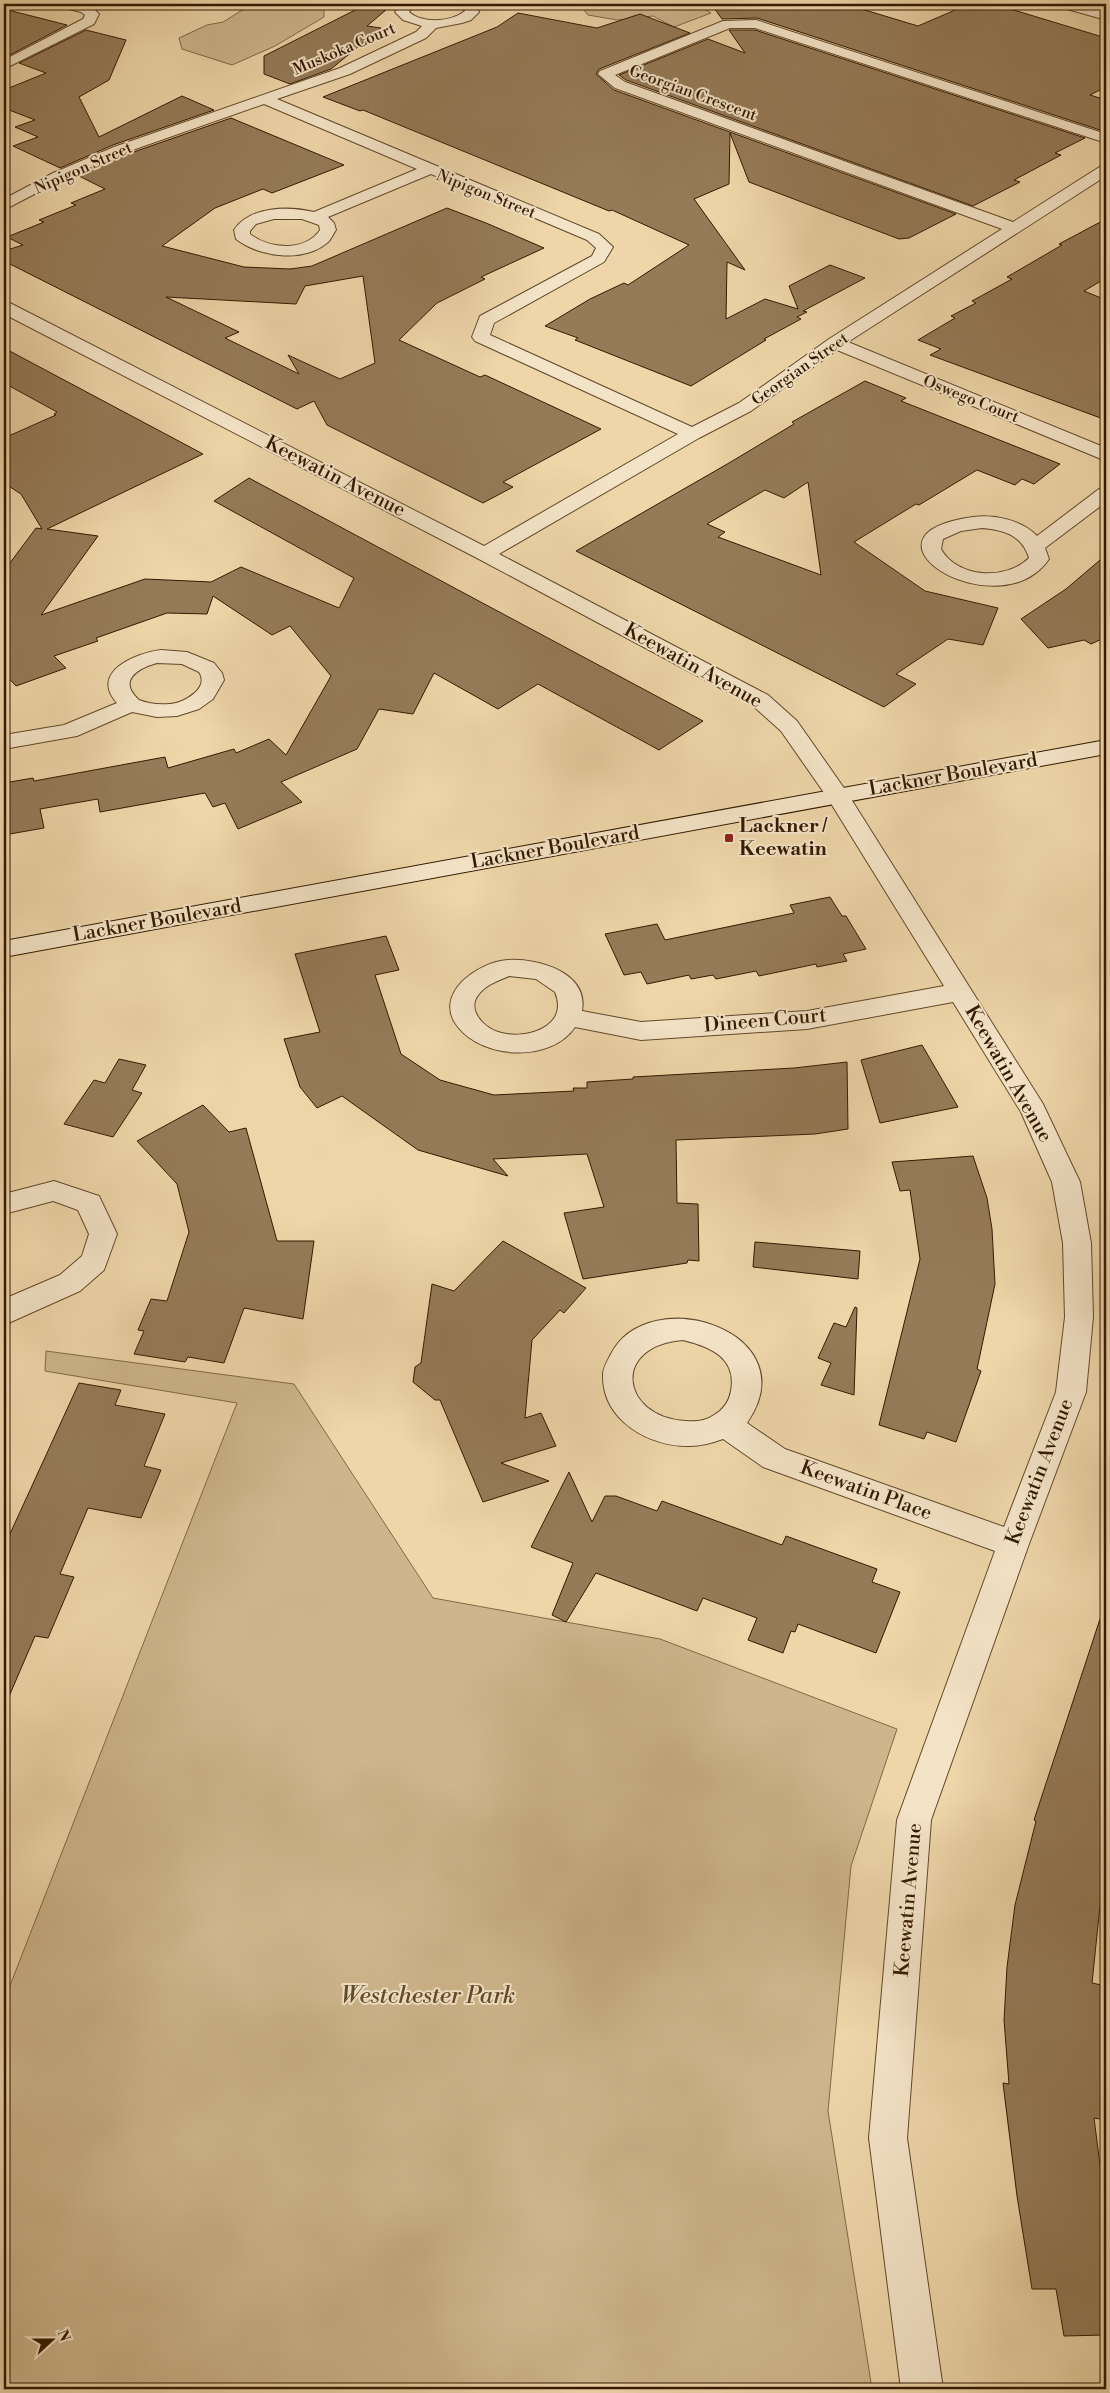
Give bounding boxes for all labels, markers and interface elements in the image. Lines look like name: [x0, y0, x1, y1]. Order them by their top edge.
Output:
street label: Muskoka Court: [290, 18, 399, 80]
street label: Georgian Crescent: [626, 61, 760, 125]
street label: Nipigon Street: [31, 137, 135, 199]
street label: Nipigon Street: [433, 165, 539, 223]
street label: Georgian Street: [748, 328, 853, 410]
street label: Oswego Court: [920, 371, 1022, 427]
street label: Keewatin Avenue: [261, 431, 409, 523]
street label: Keewatin Avenue: [619, 618, 767, 714]
street label: Lackner Boulevard: [867, 748, 1040, 802]
place label: Lackner / Keewatin: [739, 814, 828, 862]
street label: Lackner Boulevard: [469, 821, 642, 875]
marker: Lackner / Keewatin: [723, 832, 735, 844]
street label: Lackner Boulevard: [71, 894, 244, 948]
street label: Keewatin Avenue: [959, 1001, 1057, 1147]
street label: Dineen Court: [703, 1003, 827, 1039]
street label: Keewatin Avenue: [1001, 1395, 1079, 1549]
street label: Keewatin Place: [797, 1456, 935, 1526]
street label: Keewatin Avenue: [890, 1822, 928, 1978]
park label: Westchester Park: [341, 1981, 515, 2011]
north arrow: [28, 2316, 78, 2366]
text: N: [53, 2327, 74, 2344]

